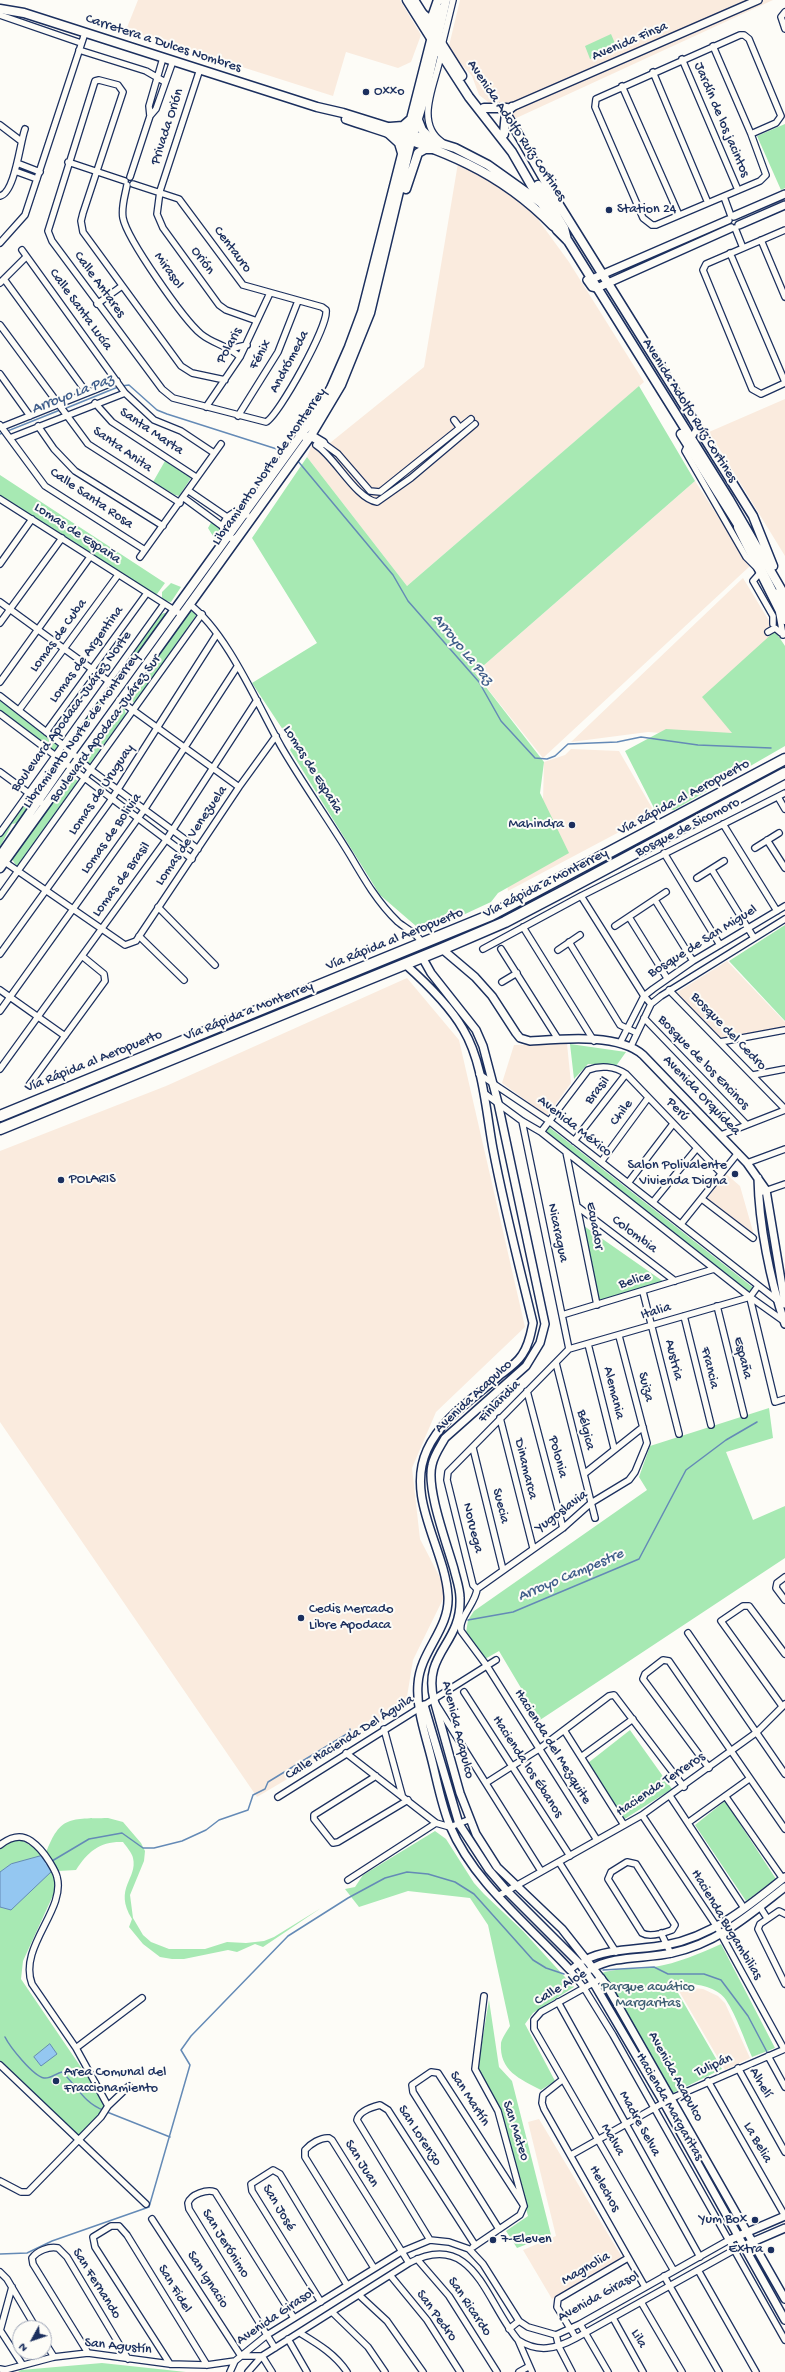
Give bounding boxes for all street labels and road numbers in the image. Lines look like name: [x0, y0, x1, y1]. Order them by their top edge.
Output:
street label: Carretera a Dulces Nombres: [83, 11, 243, 77]
street label: Avenida Finsa: [590, 19, 670, 65]
street label: Avenida Adolfo Ruíz Cortines: [463, 57, 569, 205]
street label: Jardín de los jacintos: [689, 60, 753, 180]
street label: Privada Orión: [148, 87, 188, 167]
street label: Centauro: [209, 223, 255, 277]
street label: Orión: [186, 244, 218, 278]
street label: Calle Antares: [69, 249, 129, 321]
street label: Mirasol: [149, 249, 187, 293]
street label: Calle Santa Lucía: [45, 266, 115, 354]
street label: Polaris: [213, 325, 247, 367]
street label: Andrómeda: [267, 328, 313, 396]
street label: Avenida Adolfo Ruíz Cortines: [638, 336, 740, 486]
street label: Fénix: [246, 337, 276, 373]
street label: Libramiento Norte de Monterrey: [209, 385, 331, 549]
street label: Santa Marta: [116, 404, 186, 460]
street label: Santa Anita: [89, 423, 155, 477]
street label: Calle Santa Rosa: [46, 465, 136, 533]
street label: Lomas de España: [30, 500, 124, 568]
street label: Lomas de Cuba: [27, 596, 91, 676]
street label: Lomas de Argentina: [46, 603, 128, 707]
street label: Boulevard Apodaca-Juárez Norte: [8, 628, 136, 796]
street label: Libramiento Norte de Monterrey: [20, 650, 144, 812]
street label: Boulevard Apodaca-Juárez Sur: [47, 652, 165, 806]
street label: Lomas de España: [278, 723, 346, 817]
street label: Lomas de Uruguay: [65, 741, 139, 839]
street label: Vía Rápida al Aeropuerto: [615, 756, 753, 840]
street label: Lomas de Venezuela: [152, 783, 232, 889]
street label: Lomas de Bolivia: [78, 790, 146, 878]
street label: Bosque de Sicomoro: [633, 794, 743, 862]
street label: Lomas de Brasil: [89, 839, 155, 921]
street label: Vía Rápida a Monterrey: [481, 845, 611, 923]
street label: Bosque de San Miguel: [645, 902, 761, 982]
street label: Vía Rápida al Aeropuerto: [324, 905, 466, 975]
street label: Vía Rápida a Monterrey: [182, 978, 316, 1046]
street label: Bosque del Cedro: [686, 989, 770, 1075]
street label: Bosque de los Encinos: [654, 1012, 752, 1114]
street label: Vía Rápida al Aeropuerto: [23, 1027, 165, 1097]
street label: Avenida Orquídea: [658, 1052, 744, 1140]
street label: Brasil: [582, 1074, 614, 1108]
street label: Avenida México: [533, 1093, 615, 1161]
street label: Perú: [662, 1095, 692, 1125]
street label: Chile: [607, 1097, 637, 1129]
street label: Ecuador: [581, 1201, 607, 1251]
street label: Nicaragua: [543, 1202, 571, 1264]
street label: Colombia: [608, 1212, 660, 1258]
street label: Belice: [617, 1268, 653, 1294]
street label: Italia: [639, 1299, 673, 1325]
street label: España: [729, 1335, 755, 1381]
street label: Austria: [660, 1338, 686, 1382]
street label: Francia: [696, 1346, 722, 1390]
street label: Avenida Acapulco: [432, 1357, 516, 1437]
street label: Alemania: [598, 1365, 628, 1421]
street label: Suiza: [633, 1370, 657, 1404]
street label: Finlandia: [475, 1377, 525, 1427]
street label: Bélgica: [572, 1408, 598, 1452]
street label: Polonia: [543, 1434, 571, 1480]
street label: Dinamarca: [509, 1437, 541, 1501]
street label: Suecia: [488, 1487, 512, 1525]
street label: Yugoslavia: [532, 1487, 592, 1537]
street label: Noruega: [458, 1501, 486, 1555]
street label: Avenida Acapulco: [437, 1679, 477, 1781]
street label: Hacienda del Mezquite: [510, 1686, 594, 1808]
street label: Calle Hacienda Del Águila: [283, 1692, 417, 1784]
street label: Hacienda los Ébanos: [488, 1713, 566, 1821]
street label: Hacienda Terreros: [613, 1749, 709, 1821]
street label: Hacienda Bugambilias: [686, 1867, 766, 1983]
street label: Calle Aloe: [532, 1966, 590, 2010]
street label: Avenida Acapulco: [643, 2029, 707, 2125]
street label: Hacienda Margaritas: [631, 2050, 707, 2164]
street label: Tulipán: [693, 2050, 735, 2082]
street label: Alhelí: [745, 2065, 775, 2101]
street label: San Martín: [445, 2068, 493, 2130]
street label: Madre Selva: [614, 2088, 664, 2160]
street label: San Mateo: [497, 2099, 533, 2163]
street label: San Lorenzo: [393, 2103, 445, 2169]
street label: La Belia: [739, 2120, 775, 2166]
street label: Malva: [596, 2121, 628, 2159]
street label: San Juan: [340, 2137, 382, 2191]
street label: Helechos: [584, 2163, 624, 2215]
street label: San José: [258, 2182, 298, 2234]
street label: San Jerónimo: [197, 2206, 253, 2282]
street label: San Fernando: [68, 2246, 124, 2322]
street label: San Ignacio: [182, 2248, 232, 2312]
street label: Magnolia: [559, 2248, 613, 2290]
street label: San Fidel: [153, 2262, 195, 2316]
street label: Avenida Girasol: [555, 2268, 643, 2326]
street label: San Ricardo: [443, 2274, 495, 2340]
street label: Avenida Girasol: [234, 2285, 318, 2349]
street label: San Pedro: [412, 2287, 460, 2345]
street label: Lila: [626, 2327, 650, 2351]
street label: San Agustín: [84, 2335, 152, 2359]

